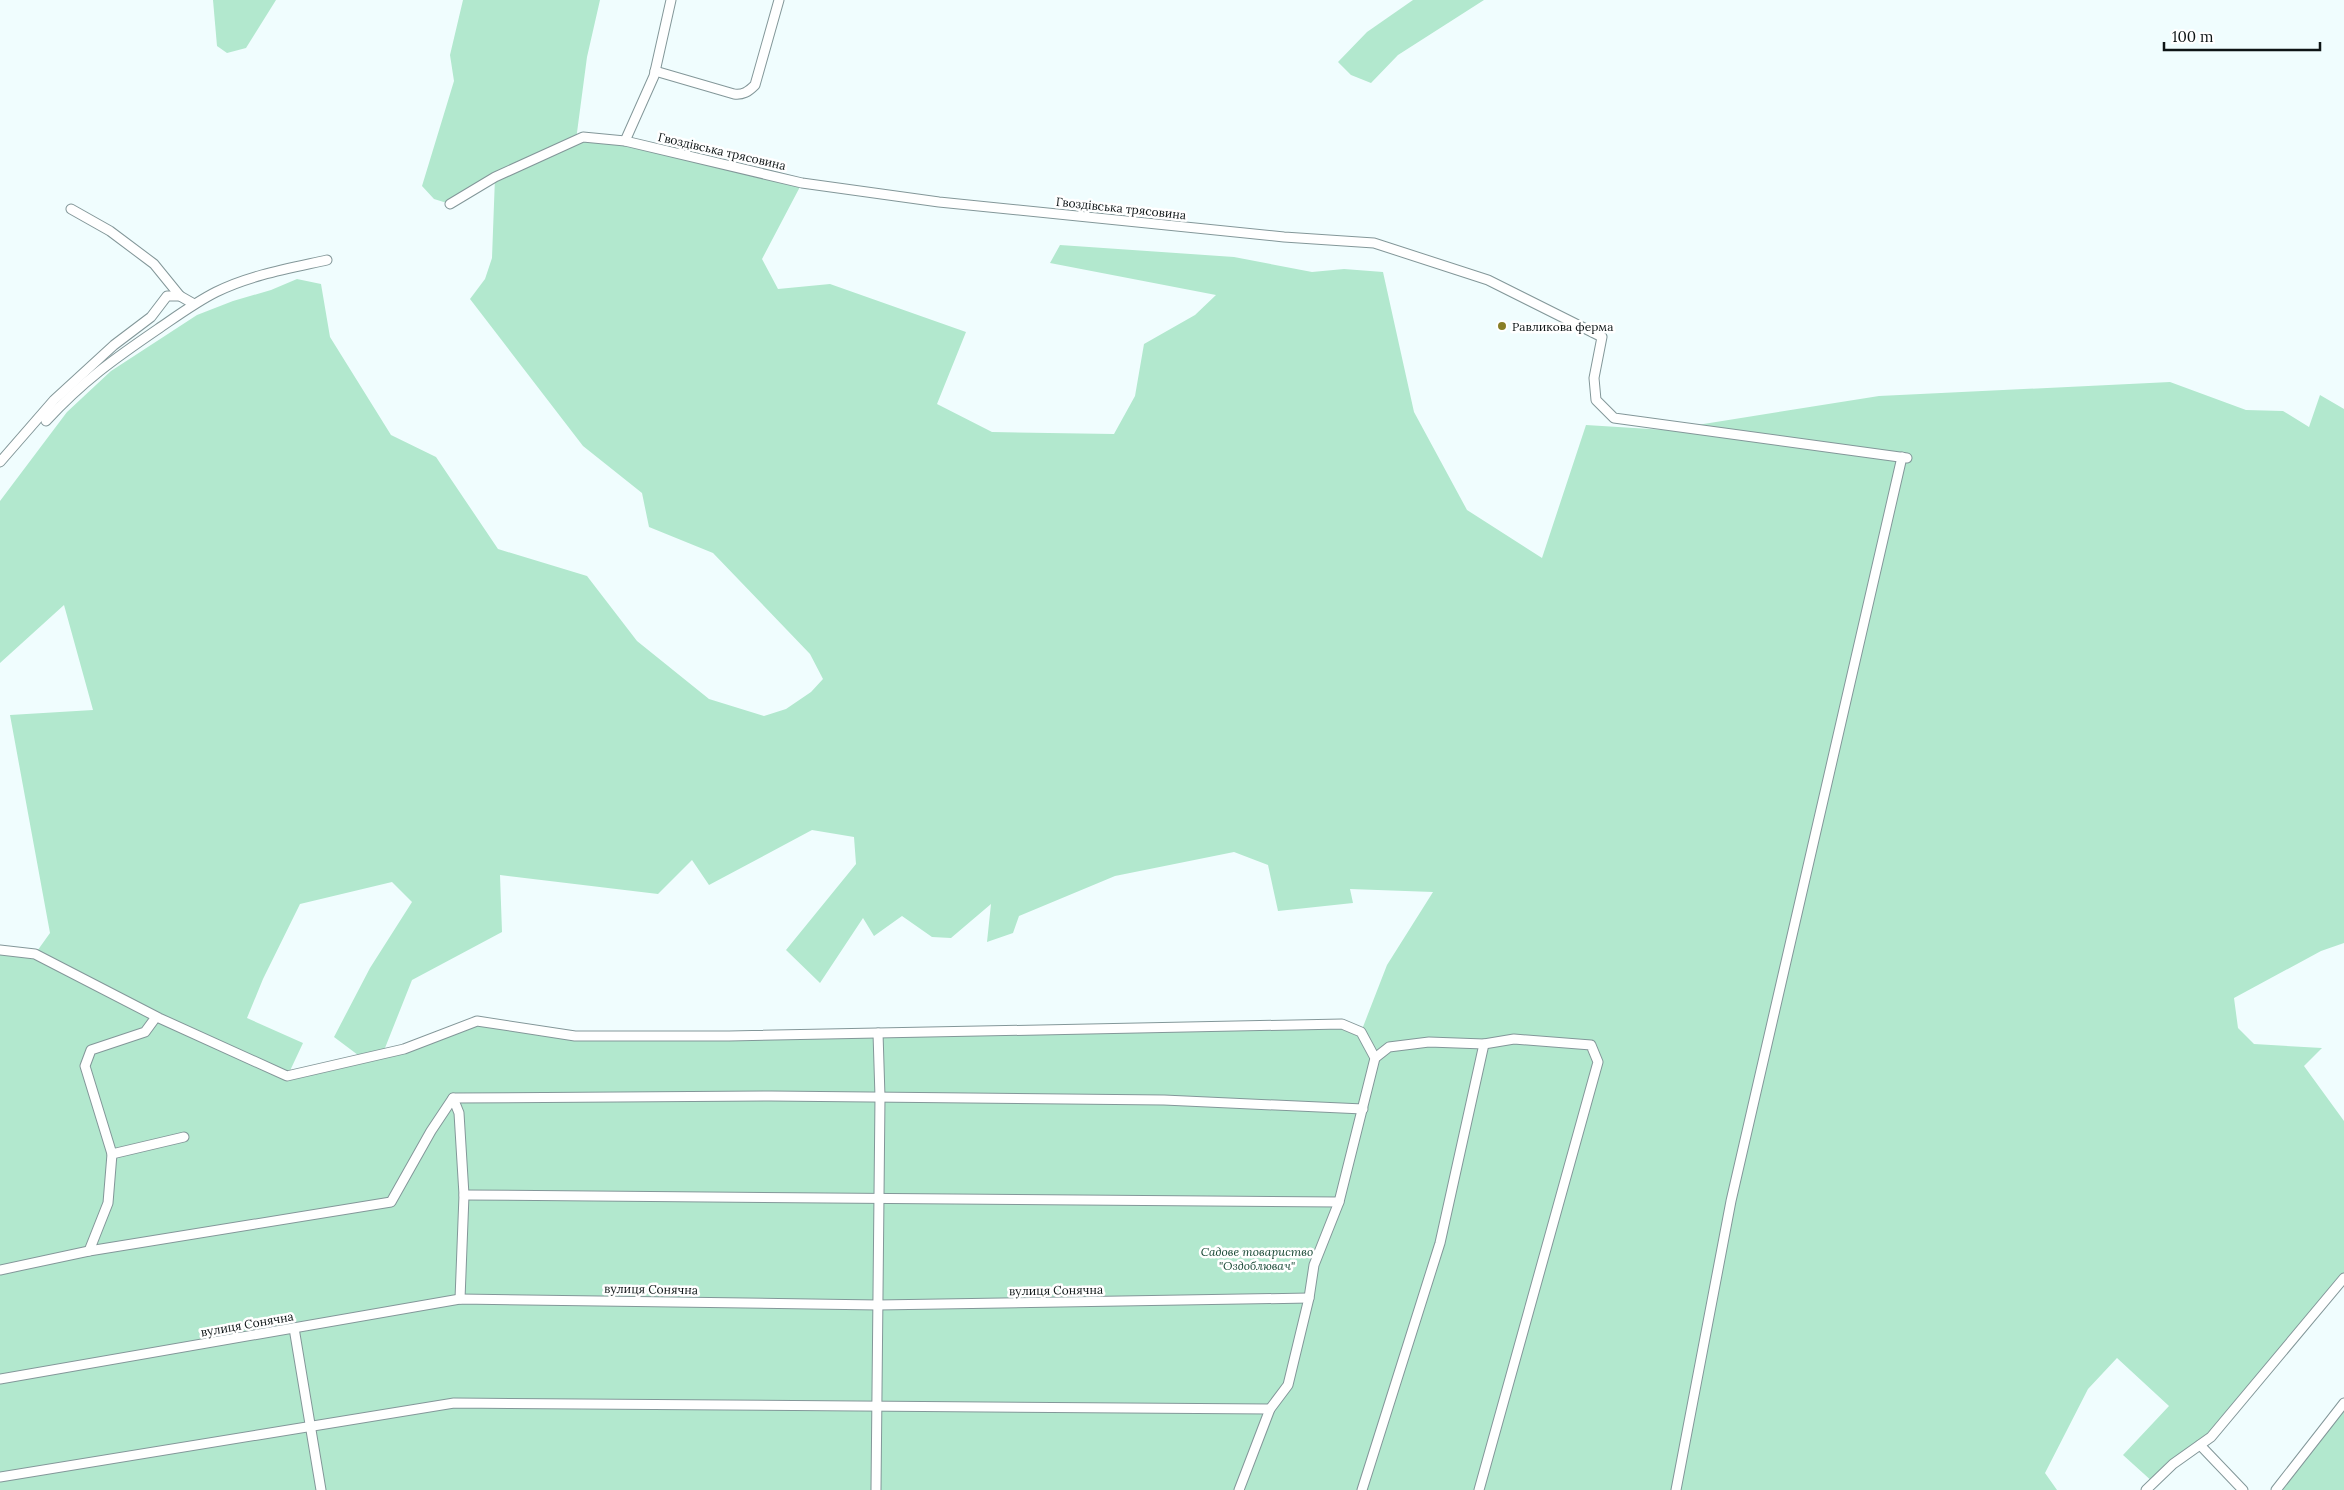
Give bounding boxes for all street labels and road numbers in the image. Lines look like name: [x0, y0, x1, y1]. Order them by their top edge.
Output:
street label: Гвоздівська трясовина: [657, 129, 787, 173]
street label: Гвоздівська трясовина: [1055, 194, 1187, 222]
street label: вулиця Сонячна: [604, 1281, 698, 1297]
street label: вулиця Сонячна: [1009, 1282, 1103, 1298]
street label: вулиця Сонячна: [199, 1308, 295, 1340]

